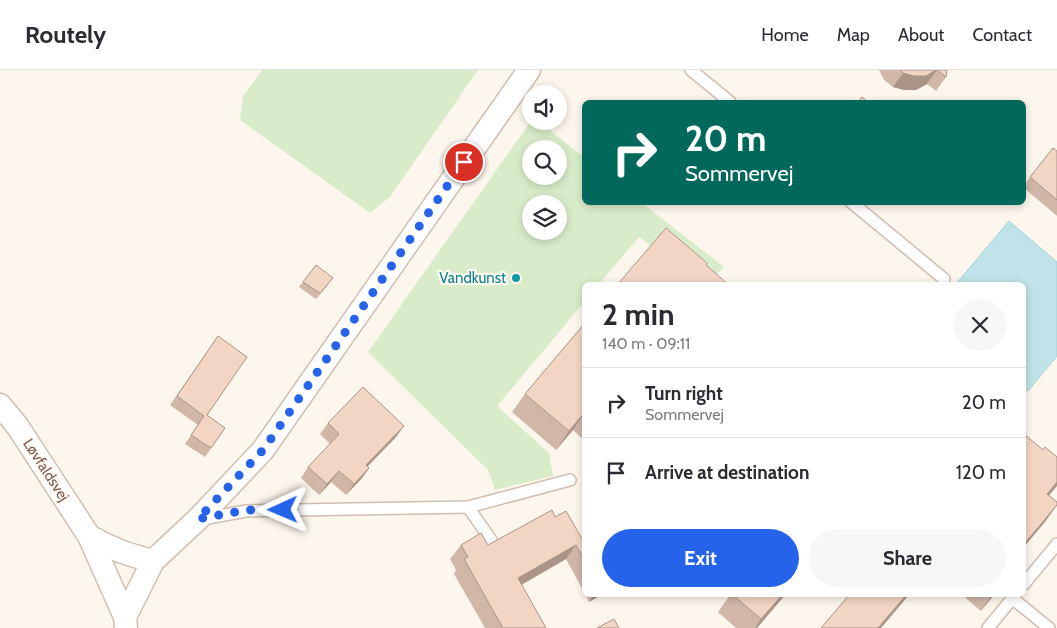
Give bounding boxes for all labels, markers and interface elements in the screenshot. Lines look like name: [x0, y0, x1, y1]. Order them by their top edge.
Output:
text: Routely: [25, 20, 106, 49]
text: Home: [761, 24, 809, 46]
text: Map: [837, 24, 870, 46]
text: About: [898, 24, 944, 46]
text: Contact: [972, 24, 1032, 46]
map controls: [522, 85, 567, 240]
button: sound: [522, 85, 567, 130]
text: 20 m: [685, 117, 767, 160]
icon: right: [602, 120, 667, 185]
button: search: [522, 140, 567, 185]
pin: [443, 141, 485, 183]
icon: arrive: [450, 148, 478, 176]
text: Sommervej: [685, 160, 793, 187]
button: layers: [522, 195, 567, 240]
place label: Vandkunst: [439, 269, 506, 287]
marker: Vandkunst: [510, 272, 522, 284]
text: 2 min: [602, 296, 674, 333]
button: close: [954, 299, 1006, 351]
text: 140 m · 09:11: [602, 334, 690, 353]
text: Turn right: [645, 382, 723, 405]
icon: right: [602, 389, 630, 417]
text: 20 m: [962, 391, 1006, 414]
text: Sommervej: [645, 405, 724, 424]
street label: Løvfaldsvej: [19, 435, 73, 505]
icon: arrive: [602, 459, 630, 487]
text: Arrive at destination: [645, 461, 809, 484]
text: 120 m: [956, 461, 1006, 484]
position arrow: [256, 483, 308, 535]
button: Exit: [602, 529, 799, 587]
button: Share: [809, 529, 1006, 587]

